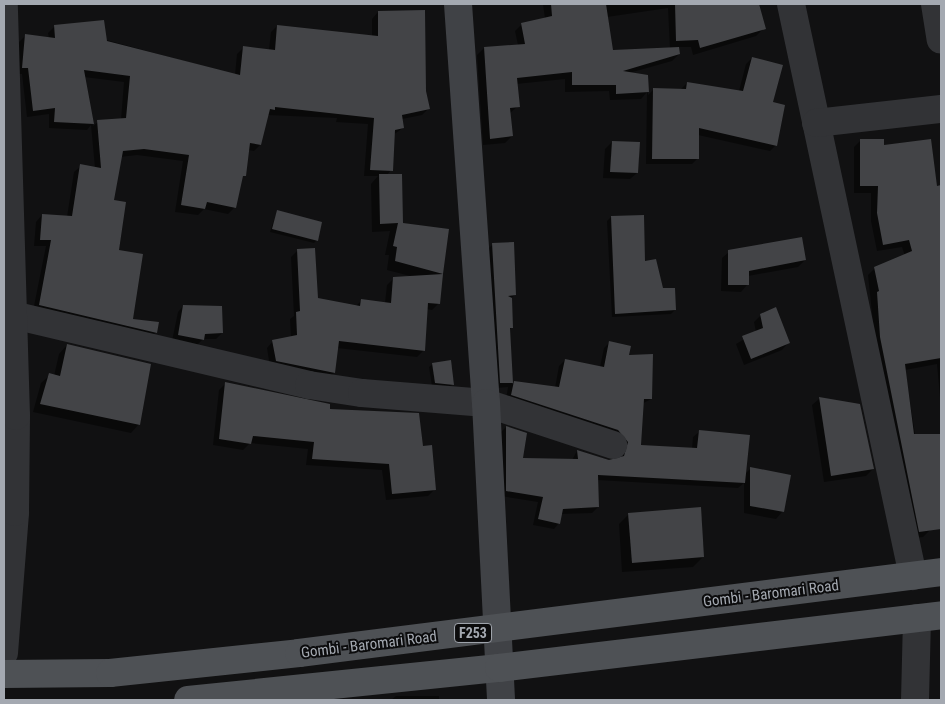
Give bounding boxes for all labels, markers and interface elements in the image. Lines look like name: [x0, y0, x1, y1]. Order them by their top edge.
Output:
street label: Gombi - Baromari Road: [702, 577, 840, 611]
road number: F253: [453, 622, 493, 644]
street label: Gombi - Baromari Road: [300, 628, 438, 662]

